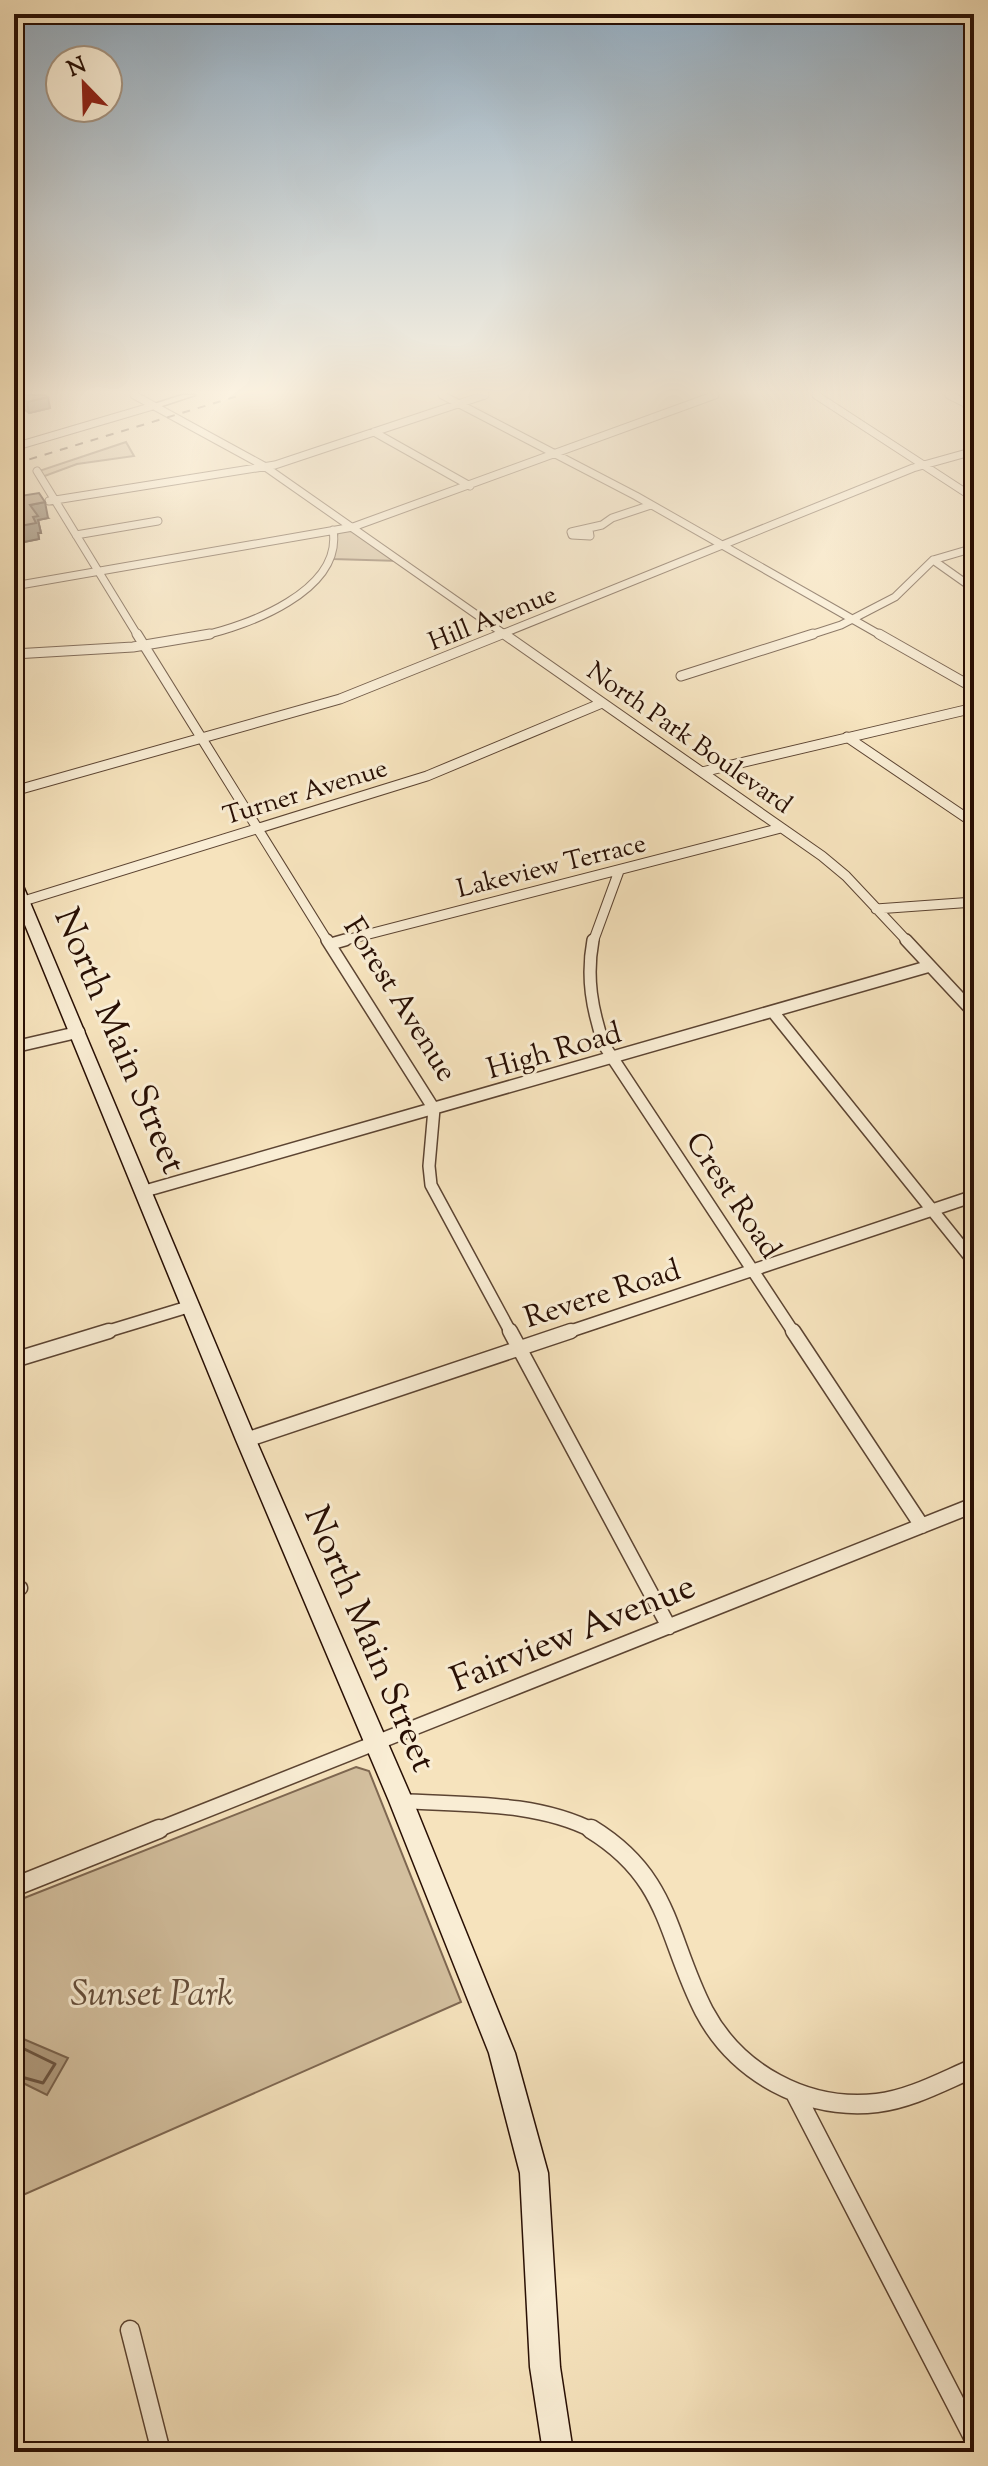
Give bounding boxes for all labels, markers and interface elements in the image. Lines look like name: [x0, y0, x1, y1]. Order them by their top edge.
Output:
north arrow: [44, 44, 124, 124]
text: N: [63, 50, 92, 87]
street label: Hill Avenue: [423, 577, 562, 662]
street label: North Park Boulevard: [578, 654, 799, 824]
street label: Turner Avenue: [219, 751, 392, 836]
street label: Lakeview Terrace: [453, 826, 650, 909]
street label: North Main Street: [39, 901, 198, 1183]
street label: Forest Avenue: [331, 910, 467, 1091]
street label: High Road: [482, 1013, 627, 1092]
street label: Crest Road: [674, 1124, 790, 1269]
street label: Revere Road: [519, 1250, 687, 1341]
street label: North Main Street: [289, 1499, 448, 1781]
street label: Fairview Avenue: [443, 1562, 704, 1707]
park label: Sunset Park: [70, 1970, 234, 2022]

